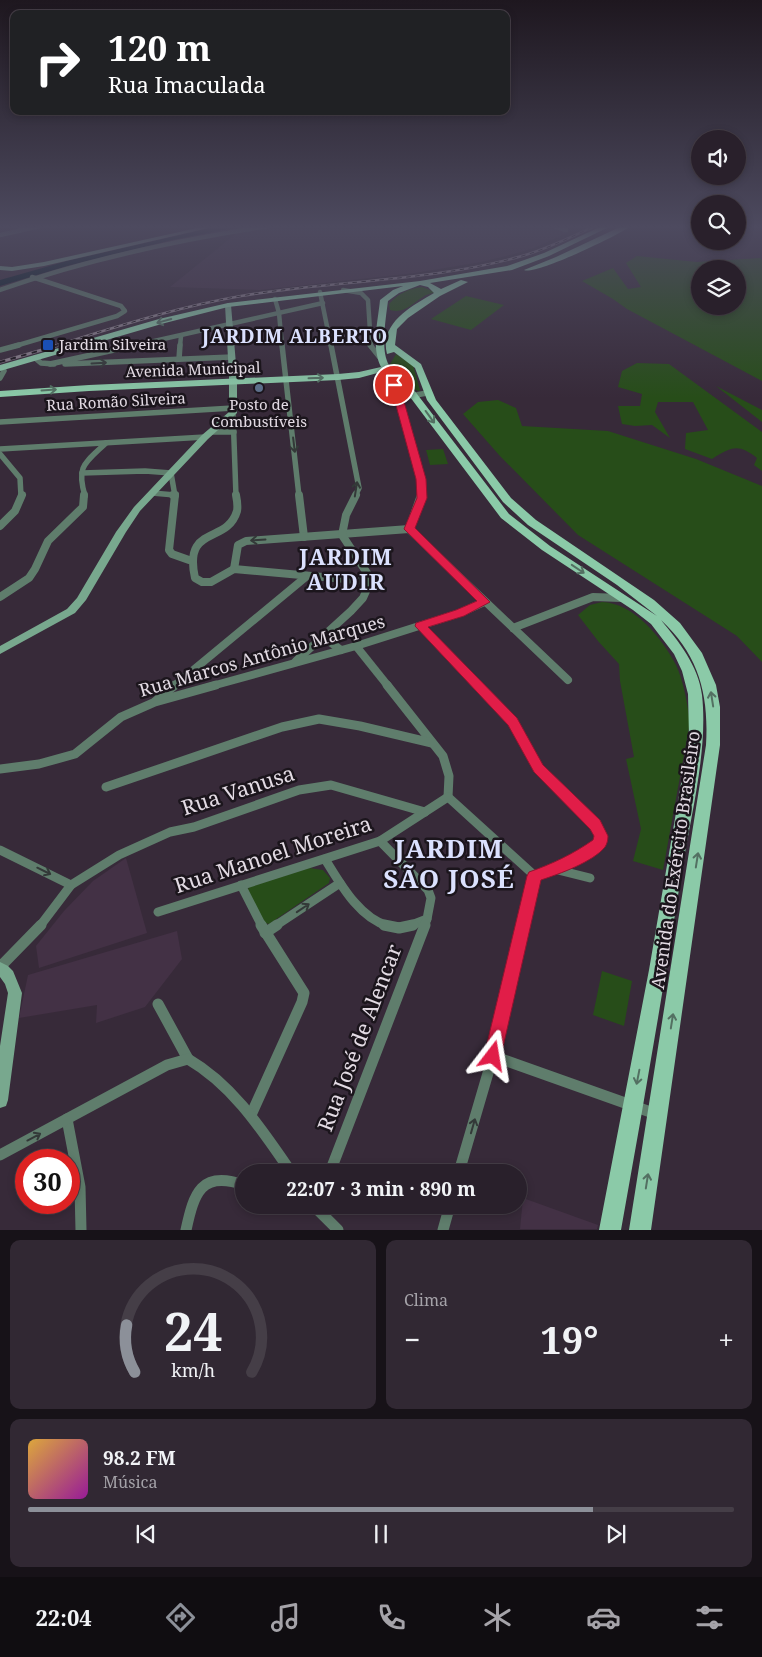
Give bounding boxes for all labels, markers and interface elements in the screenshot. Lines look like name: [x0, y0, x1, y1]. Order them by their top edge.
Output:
text: 120 m: [108, 24, 211, 71]
icon: right: [25, 30, 90, 95]
text: Rua Imaculada: [108, 69, 266, 99]
map controls: [691, 130, 746, 315]
button: sound: [691, 130, 746, 185]
button: search: [691, 195, 746, 250]
button: layers: [691, 260, 746, 315]
one-way arrow: [156, 317, 172, 326]
district label: JARDIM ALBERTO: [201, 323, 388, 349]
place label: Jardim Silveira: [58, 334, 166, 354]
marker: Jardim Silveira: [41, 338, 55, 352]
street label: Avenida Municipal: [125, 357, 261, 381]
one-way arrow: [91, 358, 107, 367]
pin: [373, 364, 415, 406]
icon: arrive: [380, 371, 408, 399]
one-way arrow: [308, 373, 324, 383]
marker: Posto de Combustíveis: [253, 382, 265, 394]
one-way arrow: [40, 386, 56, 395]
street label: Rua Romão Silveira: [46, 387, 186, 415]
place label: Posto de Combustíveis: [211, 394, 307, 431]
one-way arrow: [425, 410, 435, 424]
one-way arrow: [289, 437, 299, 453]
one-way arrow: [352, 481, 362, 497]
one-way arrow: [250, 535, 266, 545]
district label: JARDIM AUDIR: [298, 541, 393, 596]
one-way arrow: [571, 564, 585, 574]
street label: Rua Marcos Antônio Marques: [136, 608, 387, 702]
one-way arrow: [706, 691, 716, 707]
street label: Avenida do Exército Brasileiro: [645, 729, 705, 991]
street label: Rua Vanusa: [178, 759, 298, 821]
street label: Rua Manoel Moreira: [171, 809, 375, 899]
district label: JARDIM SÃO JOSÉ: [383, 830, 515, 896]
one-way arrow: [692, 852, 702, 868]
one-way arrow: [36, 867, 51, 877]
one-way arrow: [295, 903, 309, 913]
street label: Rua José de Alencar: [311, 940, 408, 1135]
one-way arrow: [667, 1013, 677, 1029]
position arrow: [466, 1029, 518, 1081]
one-way arrow: [632, 1068, 642, 1084]
one-way arrow: [468, 1118, 478, 1134]
one-way arrow: [26, 1132, 41, 1142]
speed limit sign: 30: [15, 1149, 80, 1214]
one-way arrow: [642, 1174, 652, 1190]
text: 22:07 · 3 min · 890 m: [286, 1176, 476, 1202]
text: Clima: [404, 1289, 448, 1311]
text: 24: [164, 1295, 222, 1366]
text: 19°: [540, 1313, 598, 1365]
text: −: [404, 1320, 420, 1358]
text: +: [718, 1320, 734, 1358]
text: km/h: [171, 1358, 215, 1382]
text: 98.2 FM: [103, 1445, 176, 1471]
text: Música: [103, 1471, 157, 1493]
icon: previous: [132, 1520, 160, 1548]
icon: pause: [367, 1520, 395, 1548]
icon: next: [602, 1520, 630, 1548]
icon: directions: [163, 1600, 198, 1635]
icon: music: [268, 1600, 303, 1635]
icon: phone: [374, 1600, 409, 1635]
icon: climate: [480, 1600, 515, 1635]
icon: car: [586, 1600, 621, 1635]
icon: filters: [692, 1600, 727, 1635]
text: 22:04: [35, 1602, 92, 1632]

